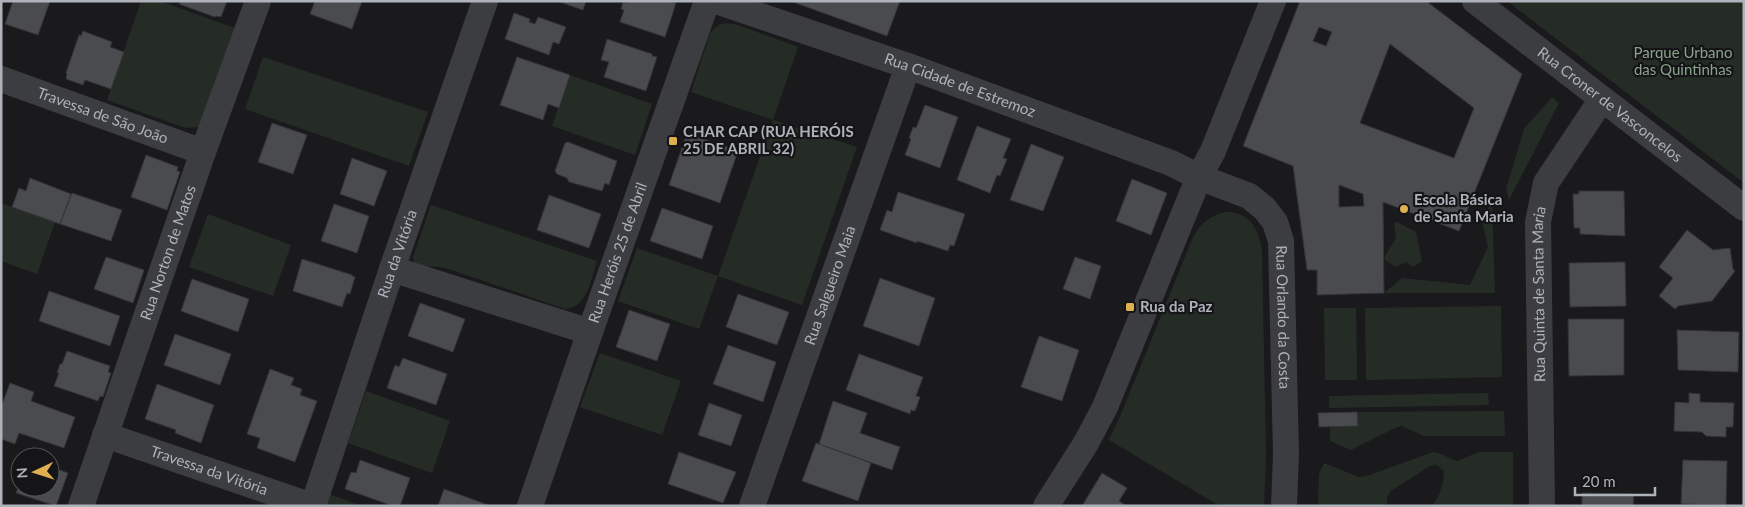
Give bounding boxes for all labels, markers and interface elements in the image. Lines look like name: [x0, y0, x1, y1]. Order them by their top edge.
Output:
street label: Rua Croner de Vasconcelos: [1534, 43, 1686, 165]
park label: Parque Urbano das Quintinhas: [1634, 43, 1732, 78]
street label: Rua Cidade de Estremoz: [882, 49, 1038, 120]
street label: Travessa de São João: [35, 83, 171, 147]
place label: CHAR CAP (RUA HERÓIS 25 DE ABRIL 32): [683, 122, 854, 157]
marker: CHAR CAP (RUA HERÓIS 25 DE ABRIL 32): [667, 135, 679, 147]
street label: Rua Heróis 25 de Abril: [584, 180, 650, 325]
street label: Rua Norton de Matos: [136, 182, 199, 322]
place label: Escola Básica de Santa Maria: [1414, 190, 1514, 225]
marker: Escola Básica de Santa Maria: [1398, 203, 1410, 215]
street label: Rua Quinta de Santa Maria: [1528, 204, 1549, 382]
street label: Rua da Vitória: [373, 207, 420, 300]
street label: Rua Salgueiro Maia: [800, 223, 859, 347]
street label: Rua Orlando da Costa: [1273, 245, 1294, 389]
place label: Rua da Paz: [1140, 297, 1212, 315]
marker: Rua da Paz: [1124, 301, 1136, 313]
street label: Travessa da Vitória: [148, 441, 270, 498]
north arrow: [10, 447, 60, 497]
scale bar: [1575, 464, 1655, 496]
text: N: [13, 467, 30, 479]
text: 20 m: [1582, 472, 1616, 490]

